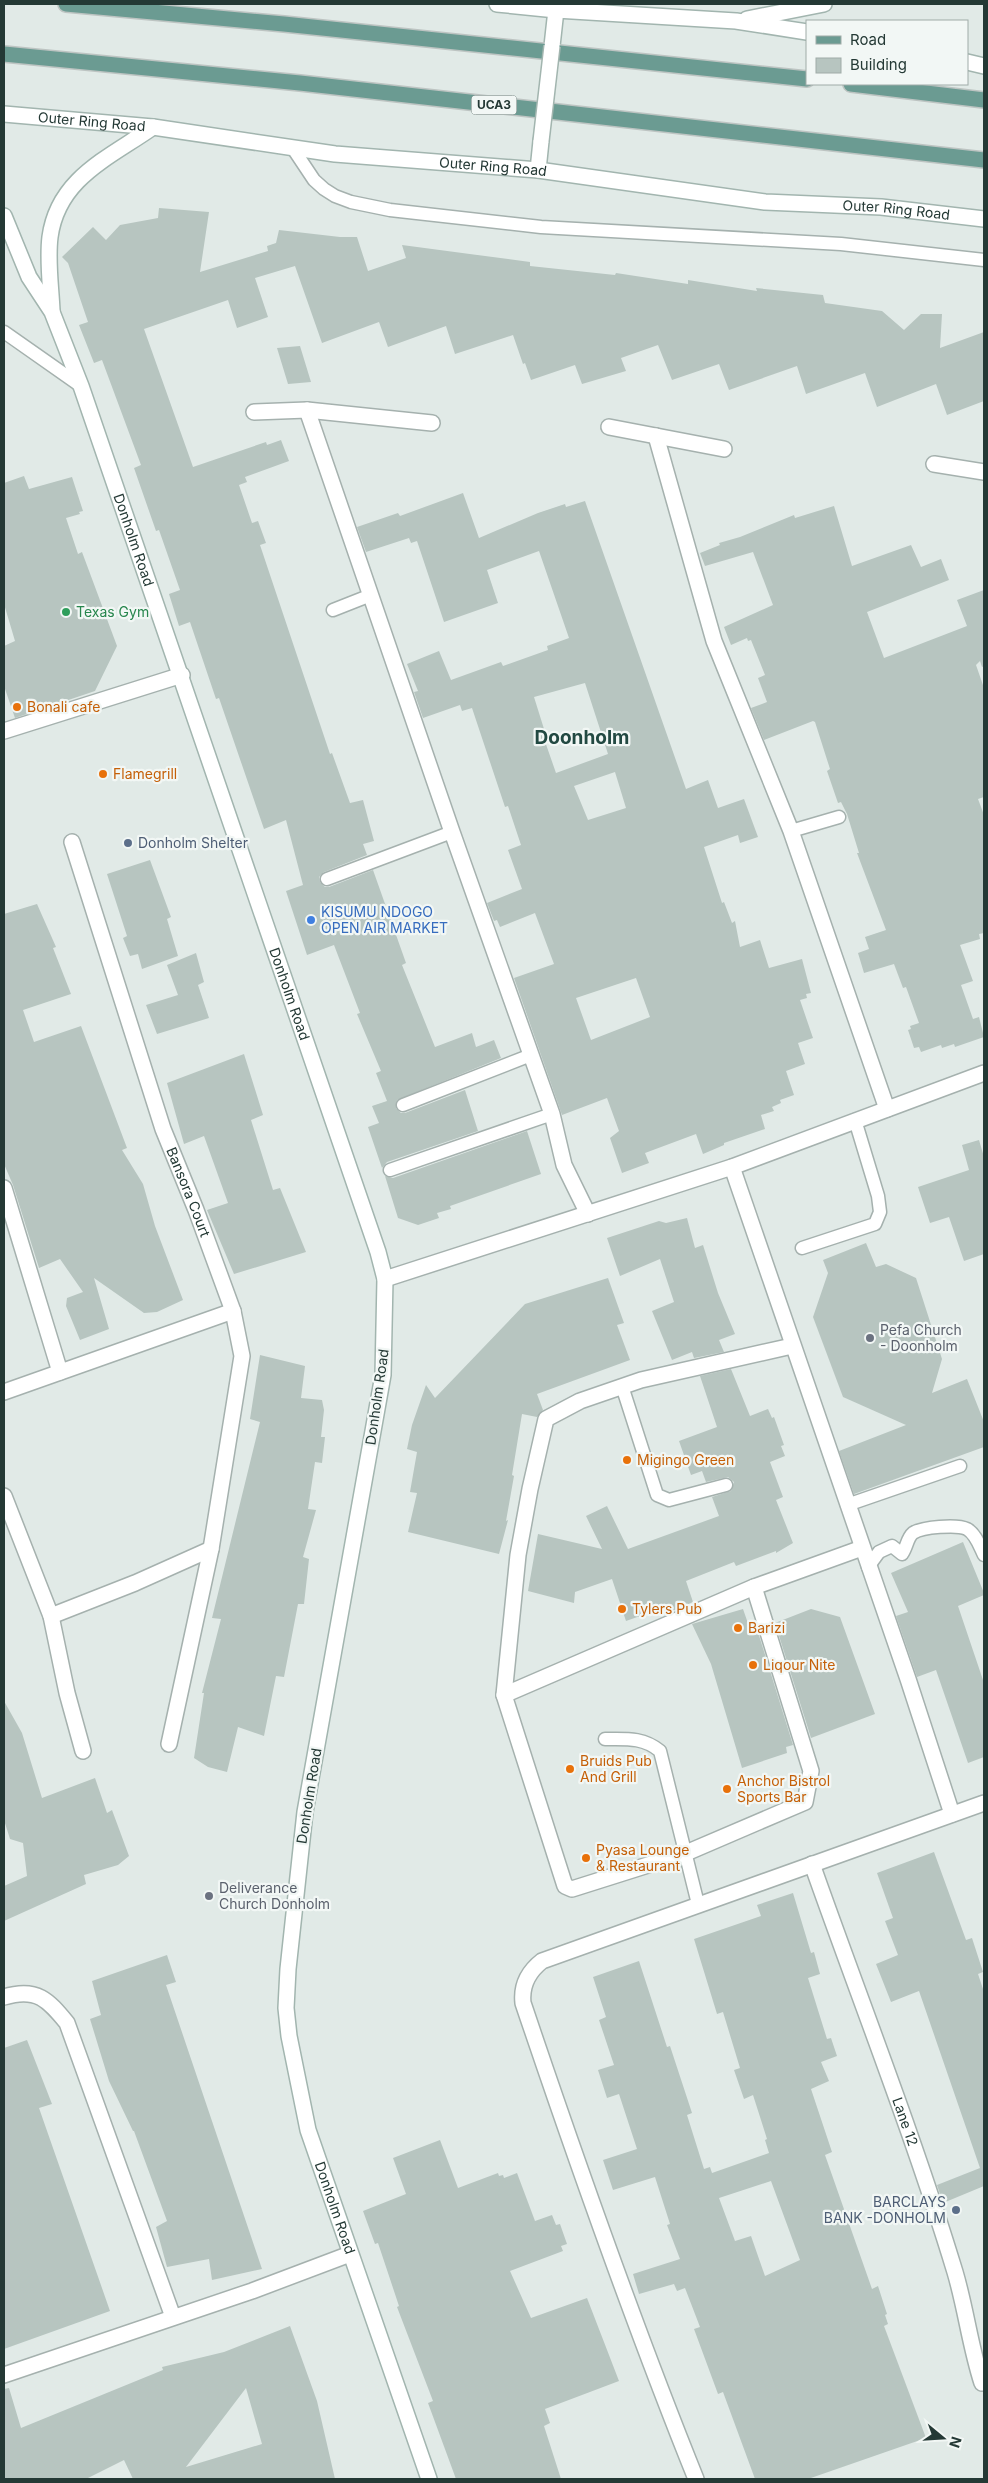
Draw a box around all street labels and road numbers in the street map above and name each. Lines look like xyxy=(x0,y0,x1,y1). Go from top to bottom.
road number: UCA3 xyxy=(472,96,516,114)
street label: Outer Ring Road xyxy=(37,108,146,134)
street label: Outer Ring Road xyxy=(439,153,548,179)
street label: Outer Ring Road xyxy=(842,196,951,223)
street label: Donholm Road xyxy=(111,491,158,588)
street label: Donholm Road xyxy=(266,945,314,1042)
street label: Bansora Court xyxy=(163,1144,214,1239)
street label: Donholm Road xyxy=(361,1348,392,1446)
street label: Donholm Road xyxy=(293,1747,324,1845)
street label: Lane 12 xyxy=(889,2095,922,2148)
street label: Donholm Road xyxy=(312,2159,359,2256)

